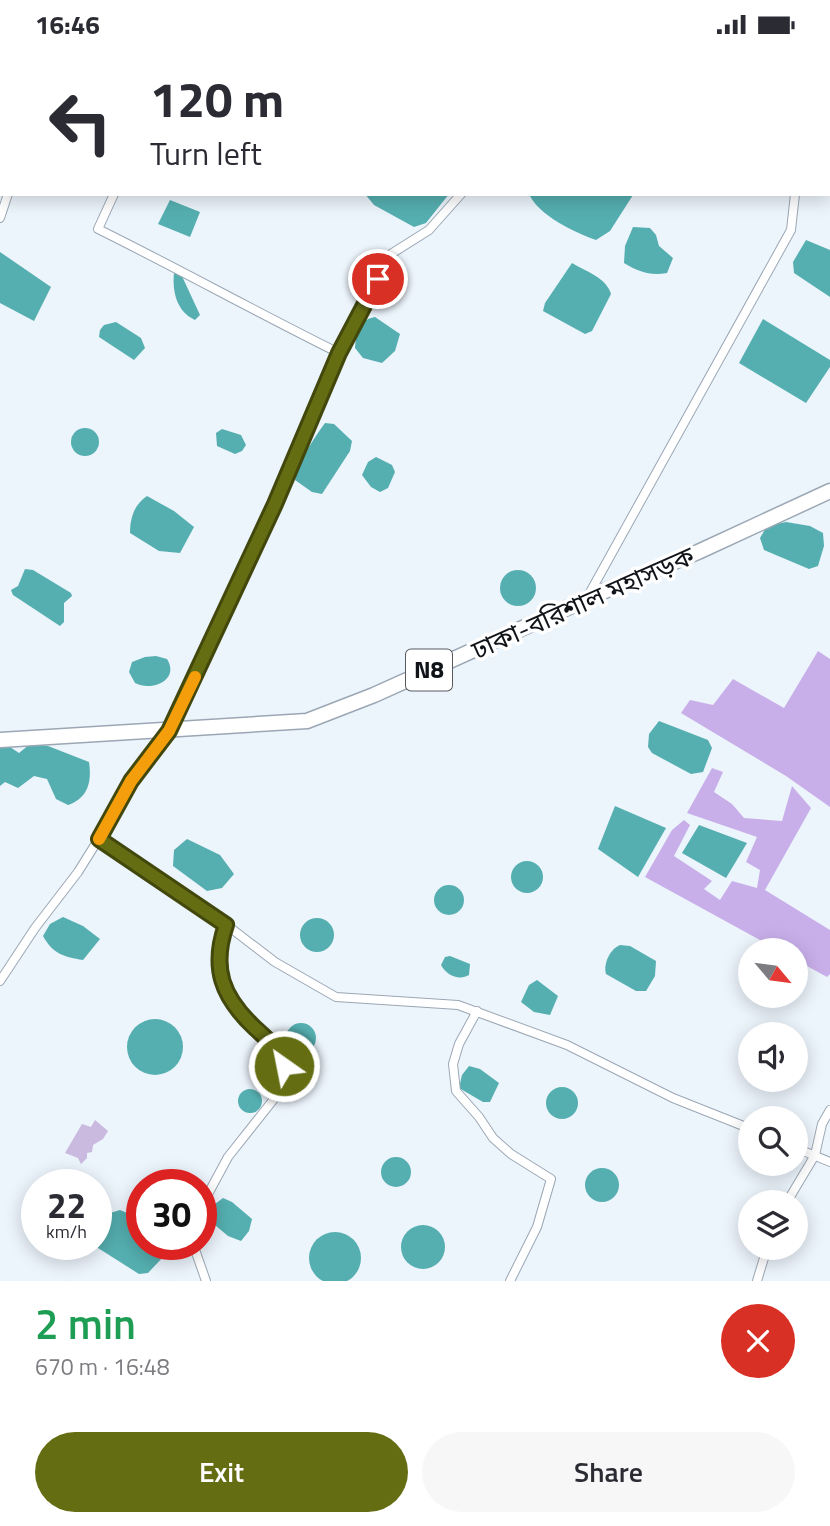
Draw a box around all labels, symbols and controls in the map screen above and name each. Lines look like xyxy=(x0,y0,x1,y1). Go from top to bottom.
text: 16:46 xyxy=(35,5,100,44)
text: 120 m xyxy=(150,61,284,136)
icon: left xyxy=(35,77,126,168)
text: Turn left xyxy=(150,129,262,177)
pin xyxy=(348,249,408,309)
icon: arrive xyxy=(359,260,397,298)
street label: ঢাকা-বরিশাল মহাসড়ক xyxy=(464,535,701,670)
road number: N8 xyxy=(406,649,452,691)
north arrow xyxy=(738,938,808,1008)
map controls xyxy=(738,938,808,1260)
button: sound xyxy=(738,1022,808,1092)
position arrow xyxy=(247,1029,321,1103)
button: search xyxy=(738,1106,808,1176)
speed limit sign: 30 xyxy=(126,1169,217,1260)
text: 22 xyxy=(47,1178,86,1232)
button: layers xyxy=(738,1190,808,1260)
text: km/h xyxy=(46,1218,87,1245)
text: 2 min xyxy=(35,1291,136,1355)
button: close xyxy=(721,1304,795,1378)
text: 670 m · 16:48 xyxy=(35,1349,170,1384)
button: Exit xyxy=(35,1432,408,1512)
button: Share xyxy=(422,1432,795,1512)

